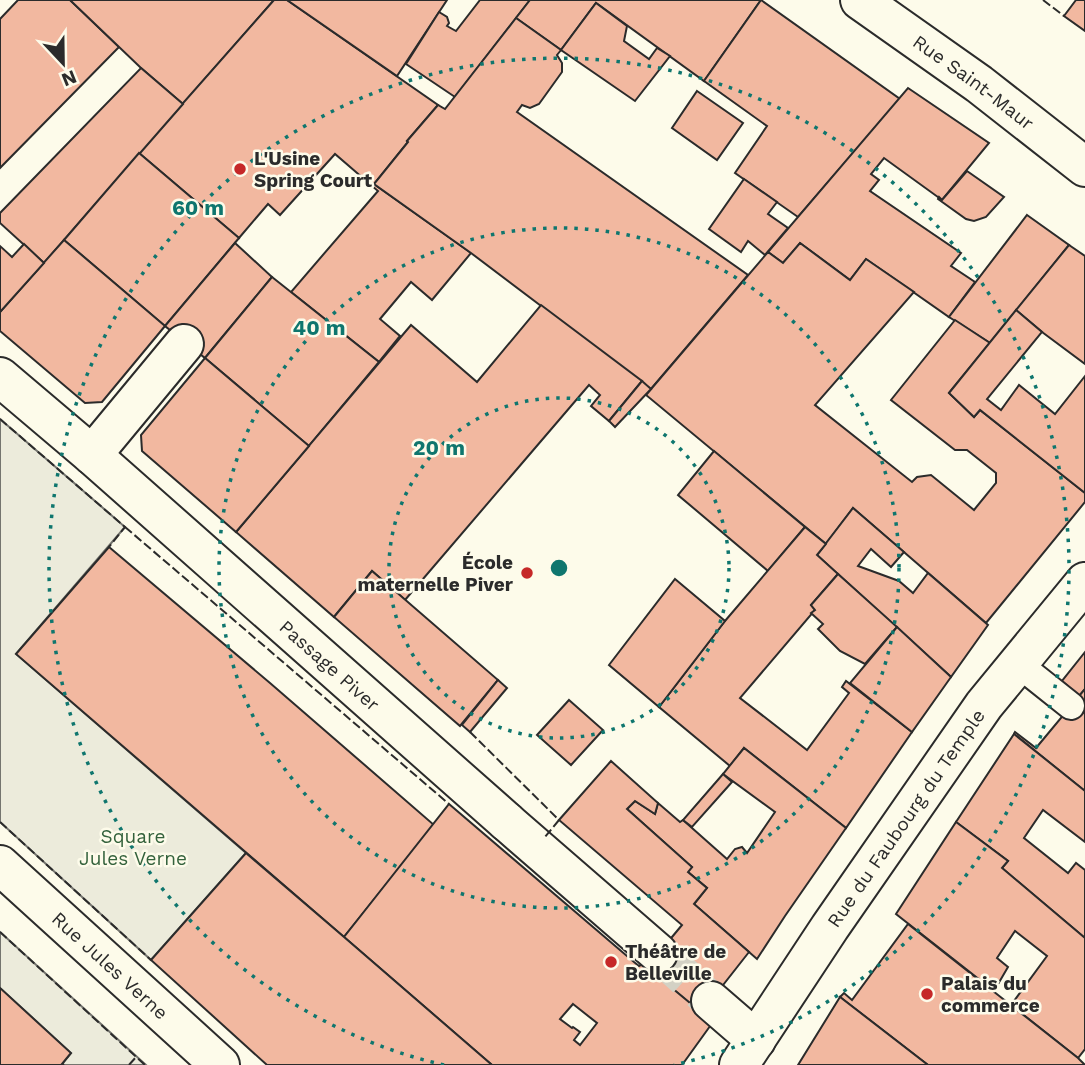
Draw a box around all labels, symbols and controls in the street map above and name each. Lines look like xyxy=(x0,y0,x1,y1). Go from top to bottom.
north arrow xyxy=(28,28,98,98)
street label: Rue Saint-Maur xyxy=(909,30,1039,134)
text: N xyxy=(58,65,80,92)
place label: L'Usine Spring Court xyxy=(254,147,373,192)
marker: L'Usine Spring Court xyxy=(232,161,248,177)
text: 60 m xyxy=(172,195,224,220)
text: 40 m xyxy=(293,315,345,340)
text: 20 m xyxy=(413,435,465,460)
place label: École maternelle Piver xyxy=(358,551,514,596)
centre of rings xyxy=(547,556,571,580)
marker: École maternelle Piver xyxy=(519,565,535,581)
street label: Passage Piver xyxy=(275,615,385,716)
street label: Rue du Faubourg du Temple xyxy=(822,704,989,932)
park label: Square Jules Verne xyxy=(79,825,187,870)
street label: Rue Jules Verne xyxy=(47,907,173,1024)
place label: Théâtre de Belleville xyxy=(625,940,726,985)
marker: Théâtre de Belleville xyxy=(603,954,619,970)
place label: Palais du commerce xyxy=(941,972,1040,1017)
marker: Palais du commerce xyxy=(919,986,935,1002)

